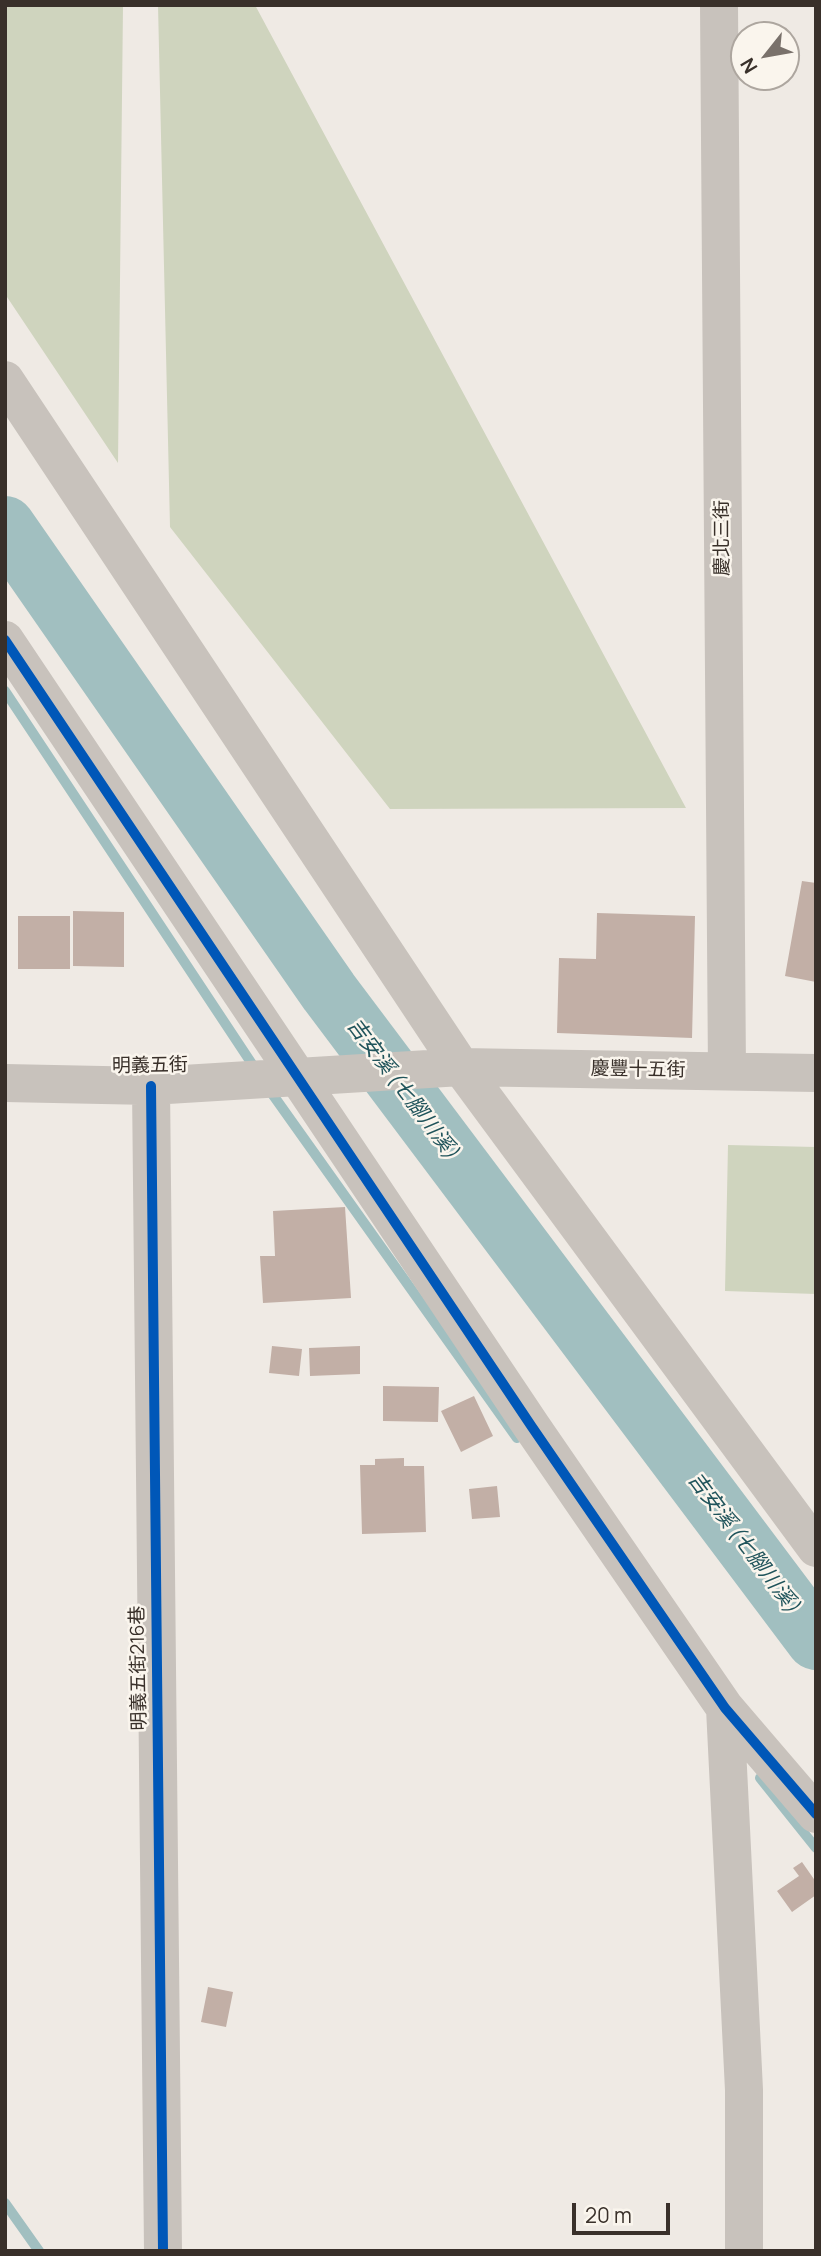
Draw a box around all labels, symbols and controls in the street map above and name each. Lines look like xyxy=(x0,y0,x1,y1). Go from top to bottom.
north arrow xyxy=(730,21,800,91)
text: N xyxy=(734,53,763,78)
street label: 慶北三街 xyxy=(712,500,734,576)
water label: 吉安溪 (七腳川溪) xyxy=(341,1014,463,1164)
street label: 明義五街 xyxy=(112,1054,188,1078)
street label: 慶豐十五街 xyxy=(590,1058,686,1082)
water label: 吉安溪 (七腳川溪) xyxy=(682,1468,804,1618)
street label: 明義五街216巷 xyxy=(127,1605,151,1731)
scale bar xyxy=(576,2190,674,2234)
text: 20 m xyxy=(585,2201,632,2229)

